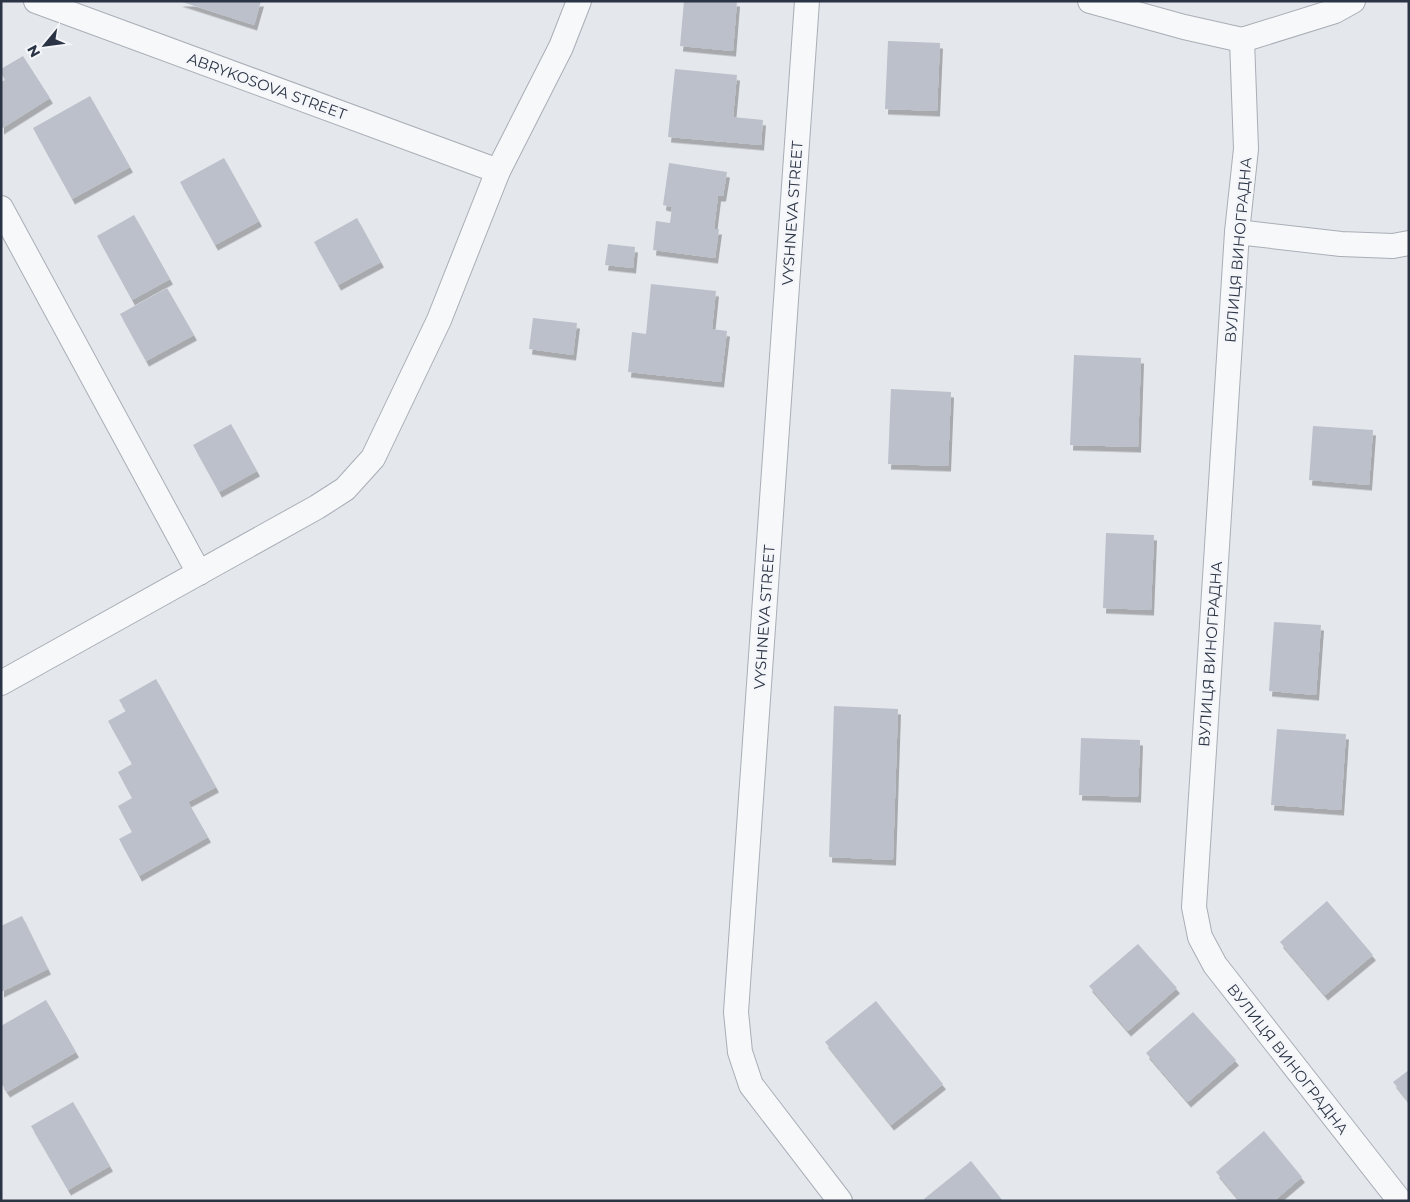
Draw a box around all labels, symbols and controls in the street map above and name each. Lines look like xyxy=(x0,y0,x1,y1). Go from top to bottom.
north arrow xyxy=(20,20,70,70)
text: N xyxy=(23,42,44,61)
street label: ABRYKOSOVA STREET xyxy=(185,48,350,124)
street label: VYSHNEVA STREET xyxy=(777,140,807,286)
street label: ВУЛИЦЯ ВИНОГРАДНА xyxy=(1220,156,1256,344)
street label: VYSHNEVA STREET xyxy=(749,544,779,690)
street label: ВУЛИЦЯ ВИНОГРАДНА xyxy=(1194,560,1226,748)
street label: ВУЛИЦЯ ВИНОГРАДНА xyxy=(1223,980,1353,1138)

